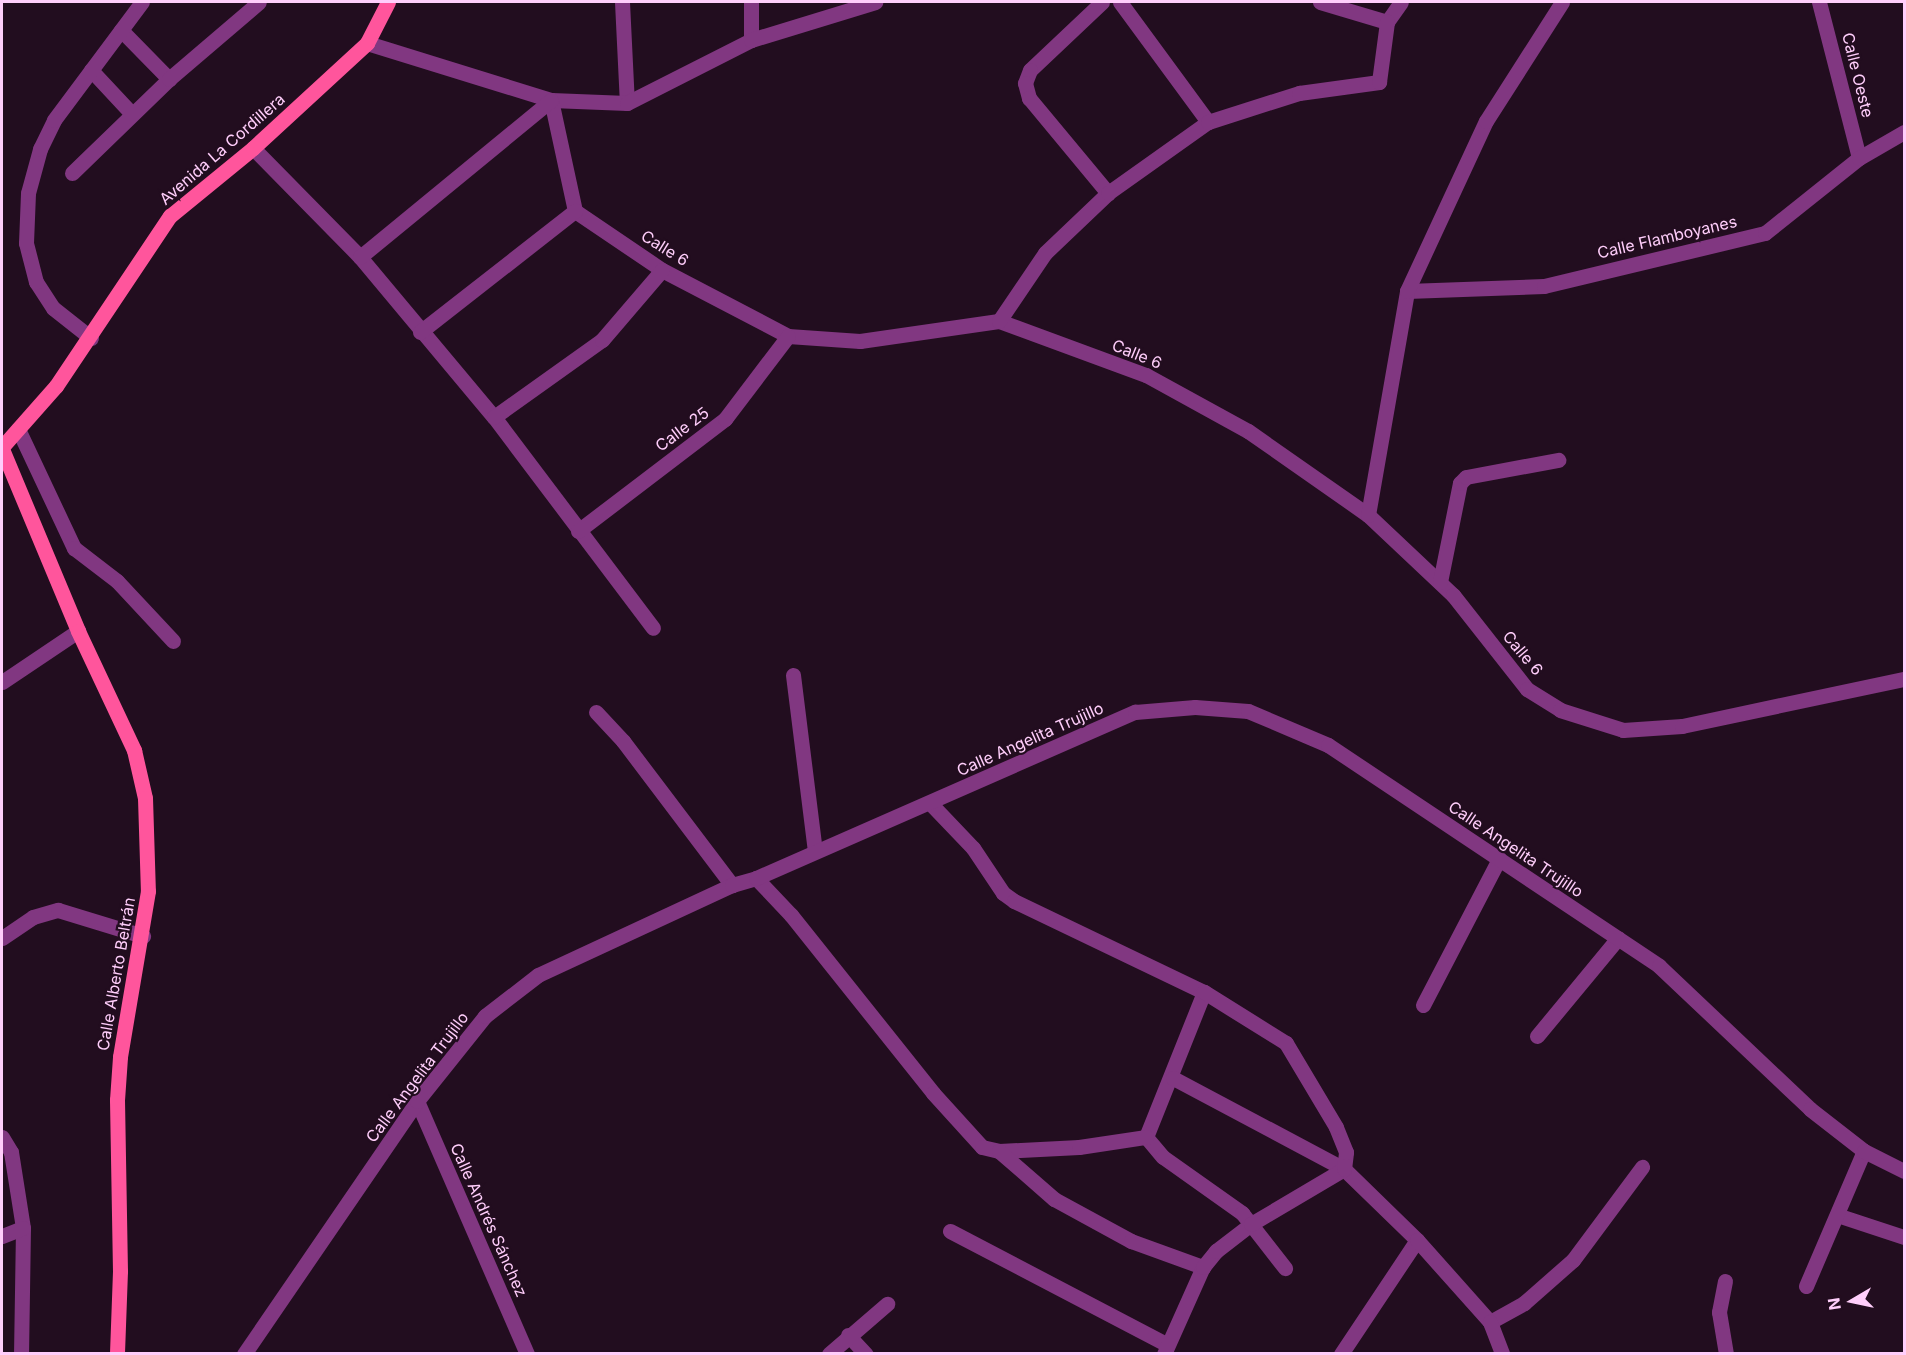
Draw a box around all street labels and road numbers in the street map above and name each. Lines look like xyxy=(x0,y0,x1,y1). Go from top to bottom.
street label: Calle Oeste xyxy=(1838,31,1878,119)
street label: Avenida La Cordillera xyxy=(155,89,289,209)
street label: Calle Flamboyanes xyxy=(1595,212,1739,262)
street label: Calle 6 xyxy=(638,226,692,270)
street label: Calle 6 xyxy=(1109,335,1165,373)
street label: Calle 25 xyxy=(652,403,712,455)
street label: Calle 6 xyxy=(1499,627,1547,679)
street label: Calle Angelita Trujillo xyxy=(954,698,1106,780)
street label: Calle Angelita Trujillo xyxy=(1445,797,1587,901)
street label: Calle Alberto Beltrán xyxy=(93,896,139,1052)
street label: Calle Angelita Trujillo xyxy=(362,1008,472,1146)
street label: Calle Andrés Sánchez xyxy=(447,1140,531,1300)

